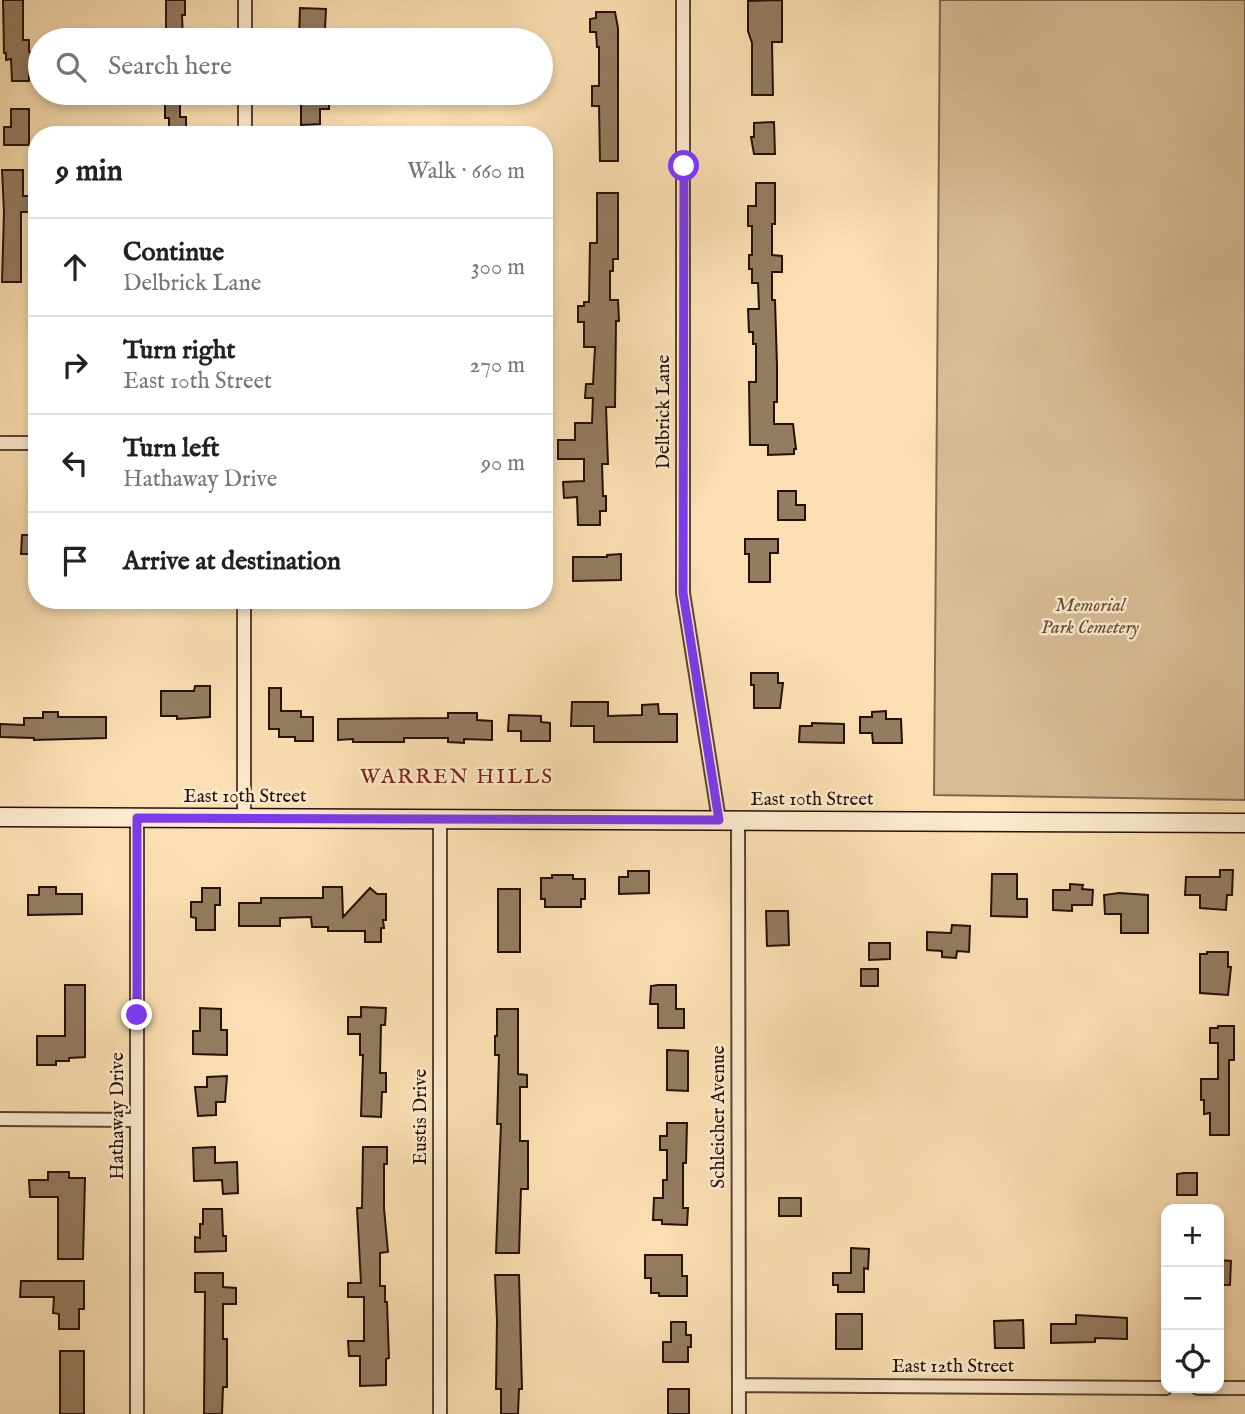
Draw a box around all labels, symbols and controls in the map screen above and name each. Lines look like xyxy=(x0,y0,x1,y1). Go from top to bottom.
search box xyxy=(28,28,553,105)
icon: search xyxy=(52,48,90,86)
text: Search here xyxy=(108,50,232,83)
route start xyxy=(668,150,699,181)
text: 9 min xyxy=(56,153,123,191)
text: Walk · 660 m xyxy=(407,157,525,186)
text: Continue xyxy=(123,236,224,269)
icon: ahead xyxy=(56,248,94,286)
text: 300 m xyxy=(471,253,525,282)
text: Delbrick Lane xyxy=(123,269,261,298)
text: Turn right xyxy=(123,334,236,367)
icon: right xyxy=(56,346,94,384)
text: 270 m xyxy=(470,351,525,380)
street label: Delbrick Lane xyxy=(652,355,676,469)
text: East 10th Street xyxy=(123,367,272,396)
text: Turn left xyxy=(123,432,220,465)
icon: left xyxy=(56,444,94,482)
text: 90 m xyxy=(481,449,525,478)
text: Hathaway Drive xyxy=(123,465,277,494)
icon: arrive xyxy=(56,542,94,580)
text: Arrive at destination xyxy=(123,545,341,578)
park label: Memorial Park Cemetery xyxy=(1041,594,1140,640)
district label: WARREN HILLS xyxy=(360,764,554,791)
street label: East 10th Street xyxy=(183,785,307,809)
street label: East 10th Street xyxy=(750,788,874,812)
route end xyxy=(121,999,152,1030)
street label: Schleicher Avenue xyxy=(707,1045,731,1188)
street label: Hathaway Drive xyxy=(106,1052,130,1180)
street label: Eustis Drive xyxy=(409,1069,433,1165)
map controls xyxy=(1161,1204,1224,1393)
button: + xyxy=(1161,1204,1224,1267)
button: − xyxy=(1161,1267,1224,1330)
button: locate xyxy=(1161,1330,1224,1393)
street label: East 12th Street xyxy=(892,1355,1015,1379)

